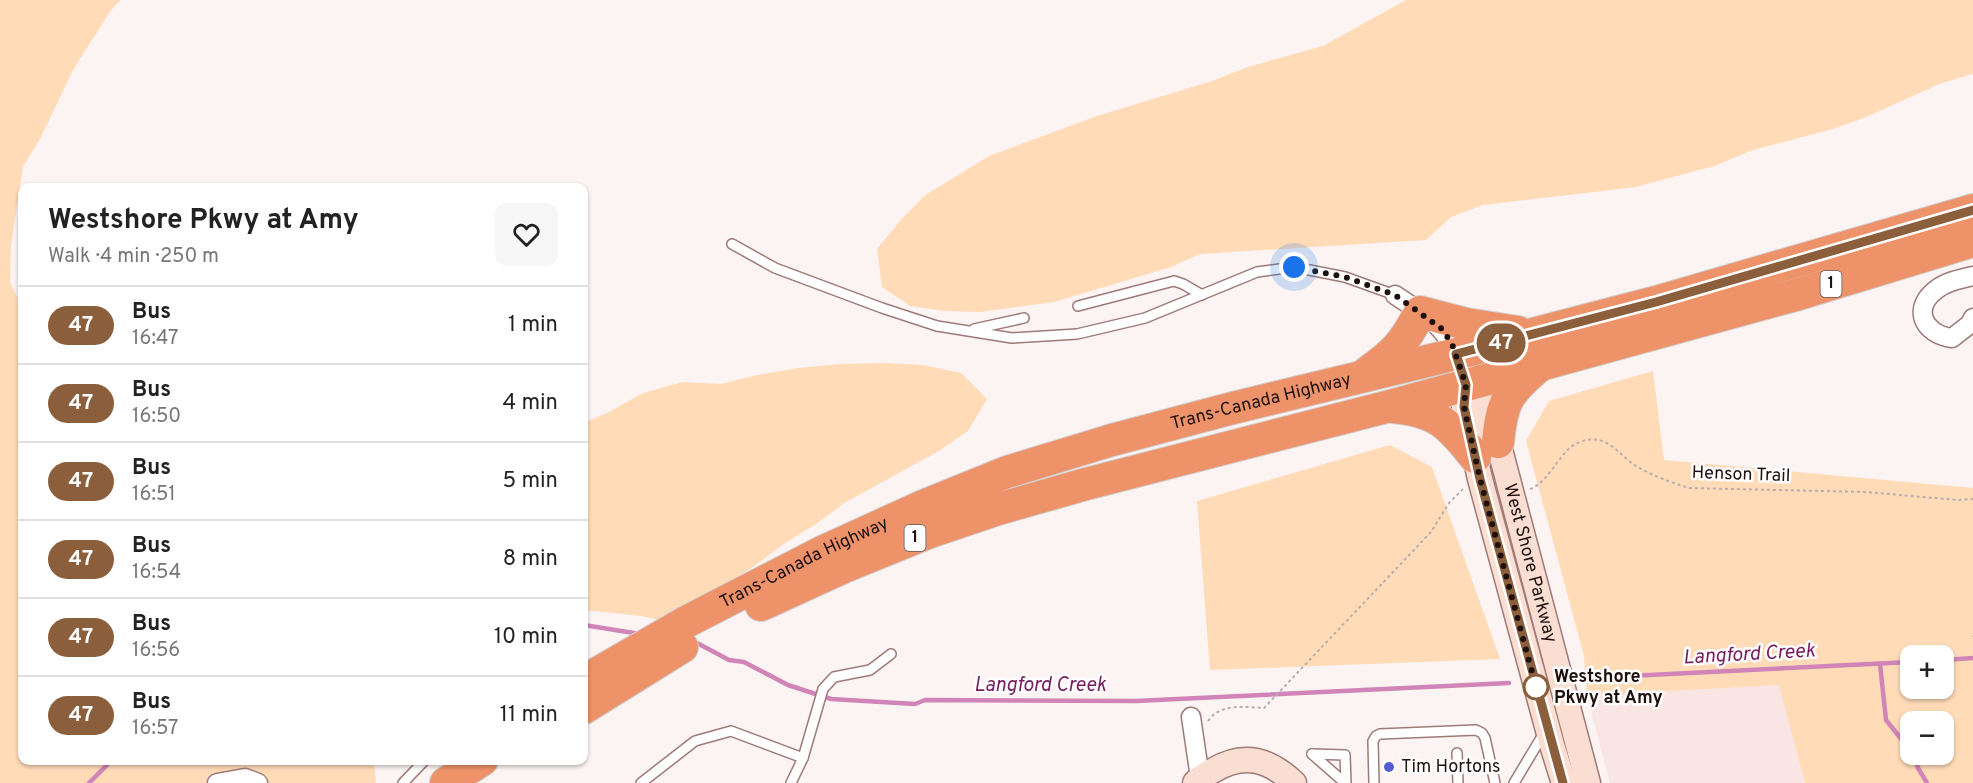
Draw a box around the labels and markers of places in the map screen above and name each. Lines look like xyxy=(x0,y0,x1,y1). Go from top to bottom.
place label: Westshore Pkwy at Amy xyxy=(1554,666,1663,710)
marker: Westshore Pkwy at Amy xyxy=(1523,674,1549,700)
place label: Tim Hortons xyxy=(1401,756,1501,779)
marker: Tim Hortons xyxy=(1382,760,1396,774)

